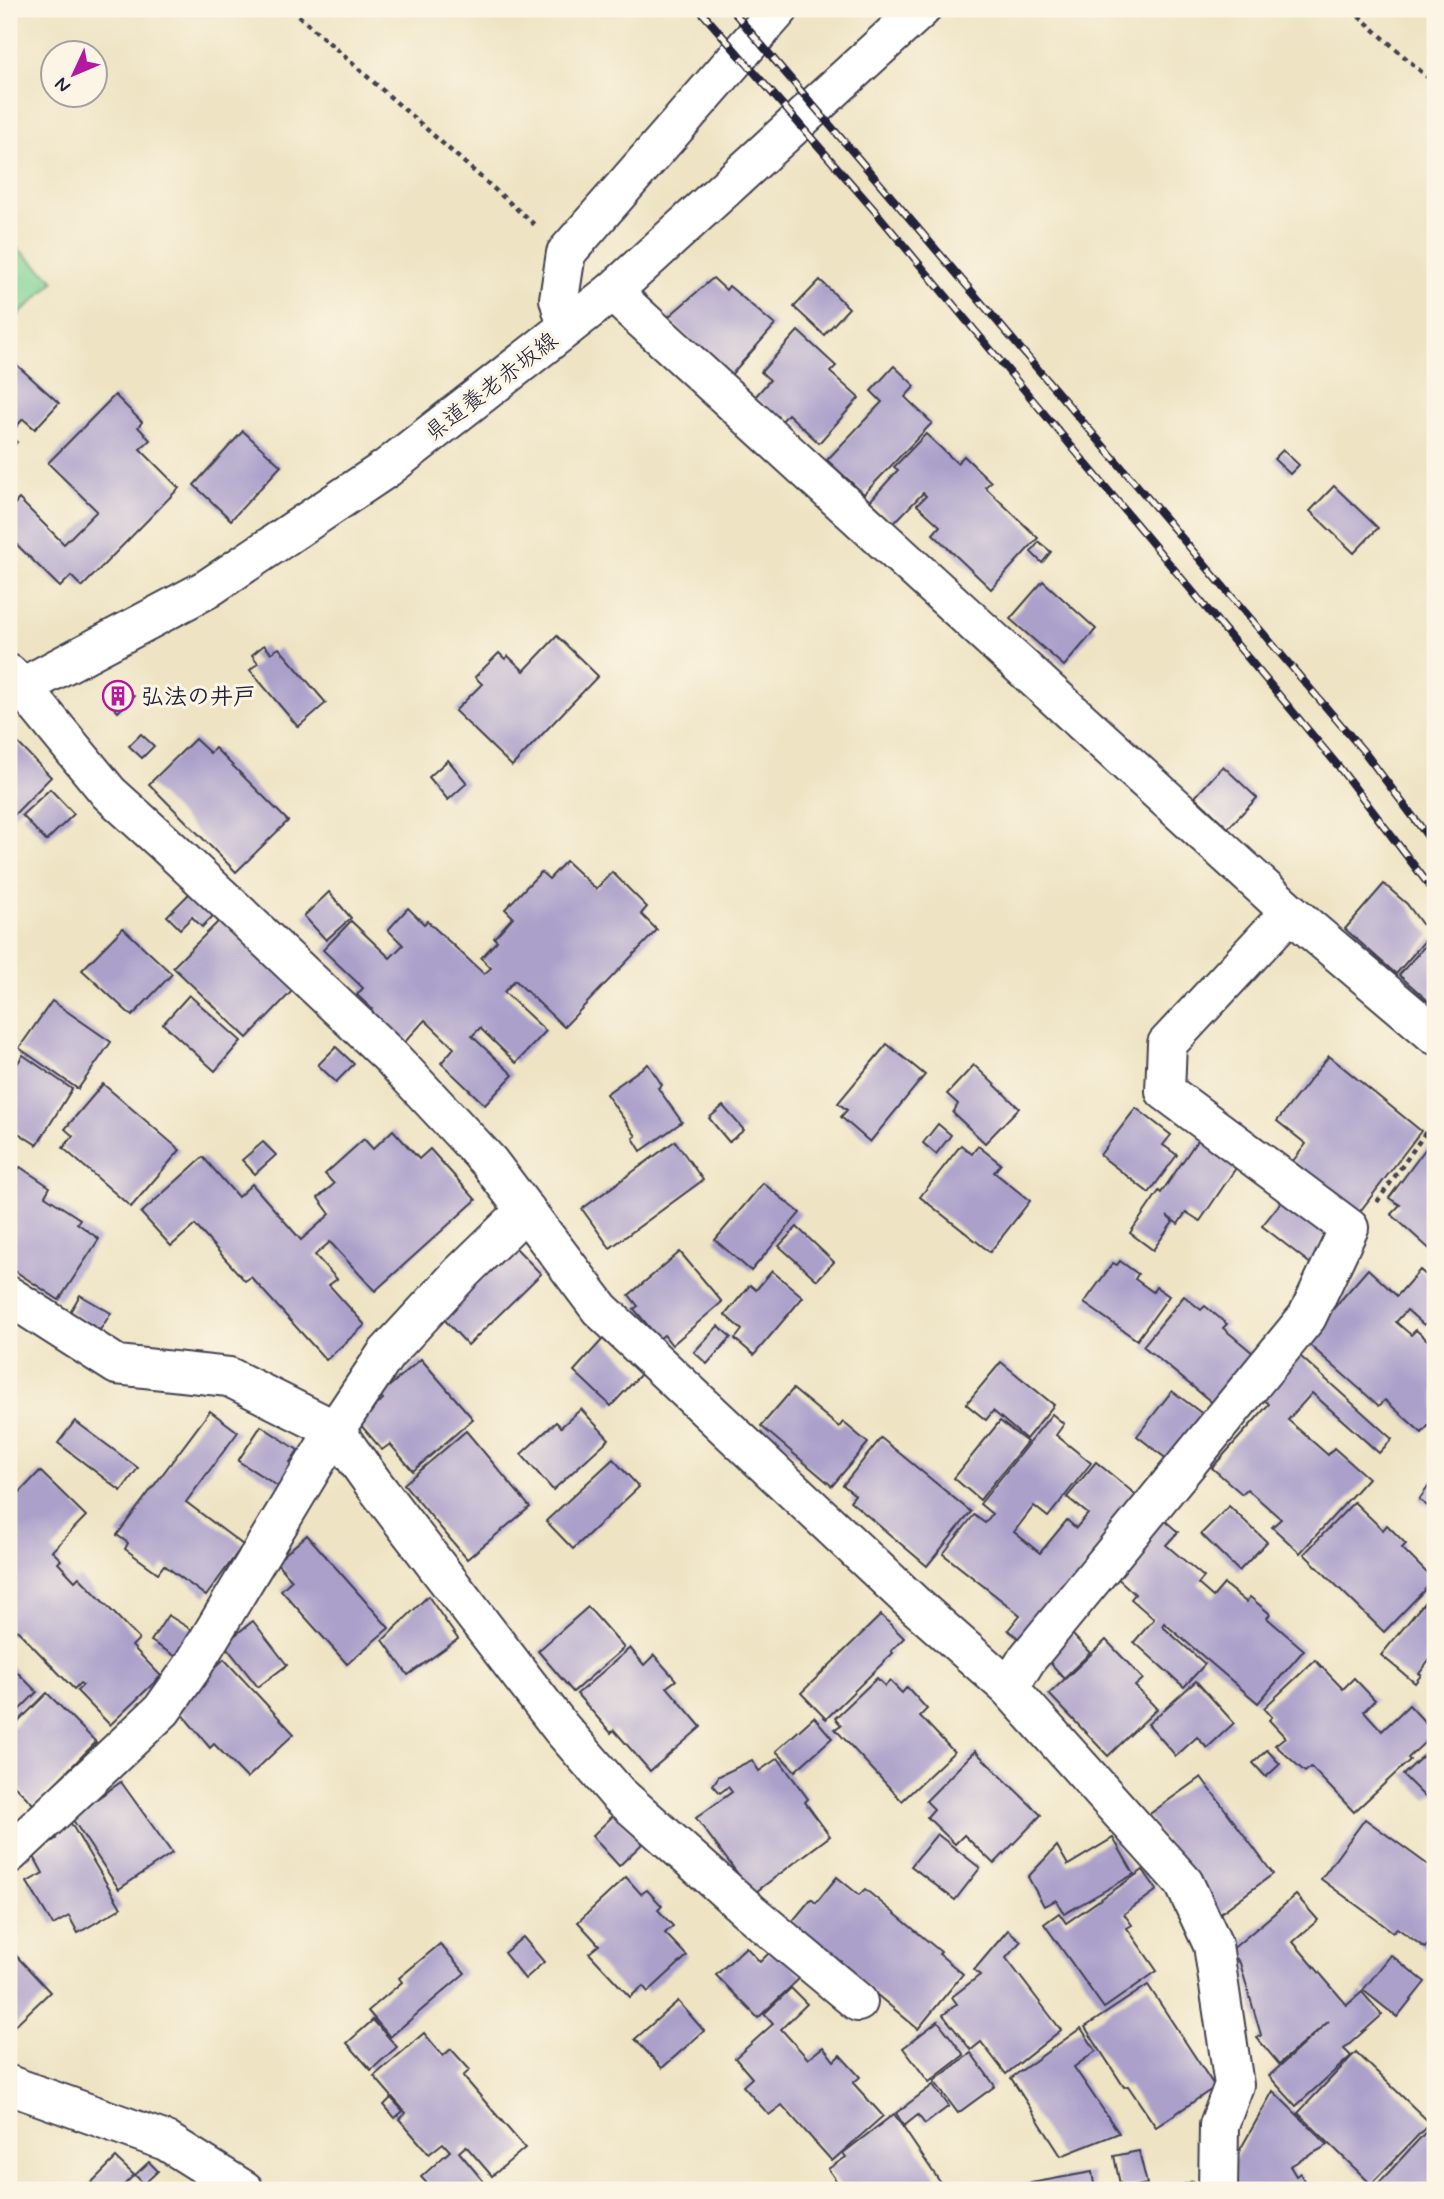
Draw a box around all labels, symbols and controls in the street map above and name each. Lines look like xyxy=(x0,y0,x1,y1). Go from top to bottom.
north arrow xyxy=(38,38,108,108)
text: N xyxy=(49,72,76,98)
street label: 県道養老赤坂線 xyxy=(420,326,565,449)
building icon: 弘法の井戸 xyxy=(101,679,135,713)
place label: 弘法の井戸 xyxy=(141,683,256,713)

